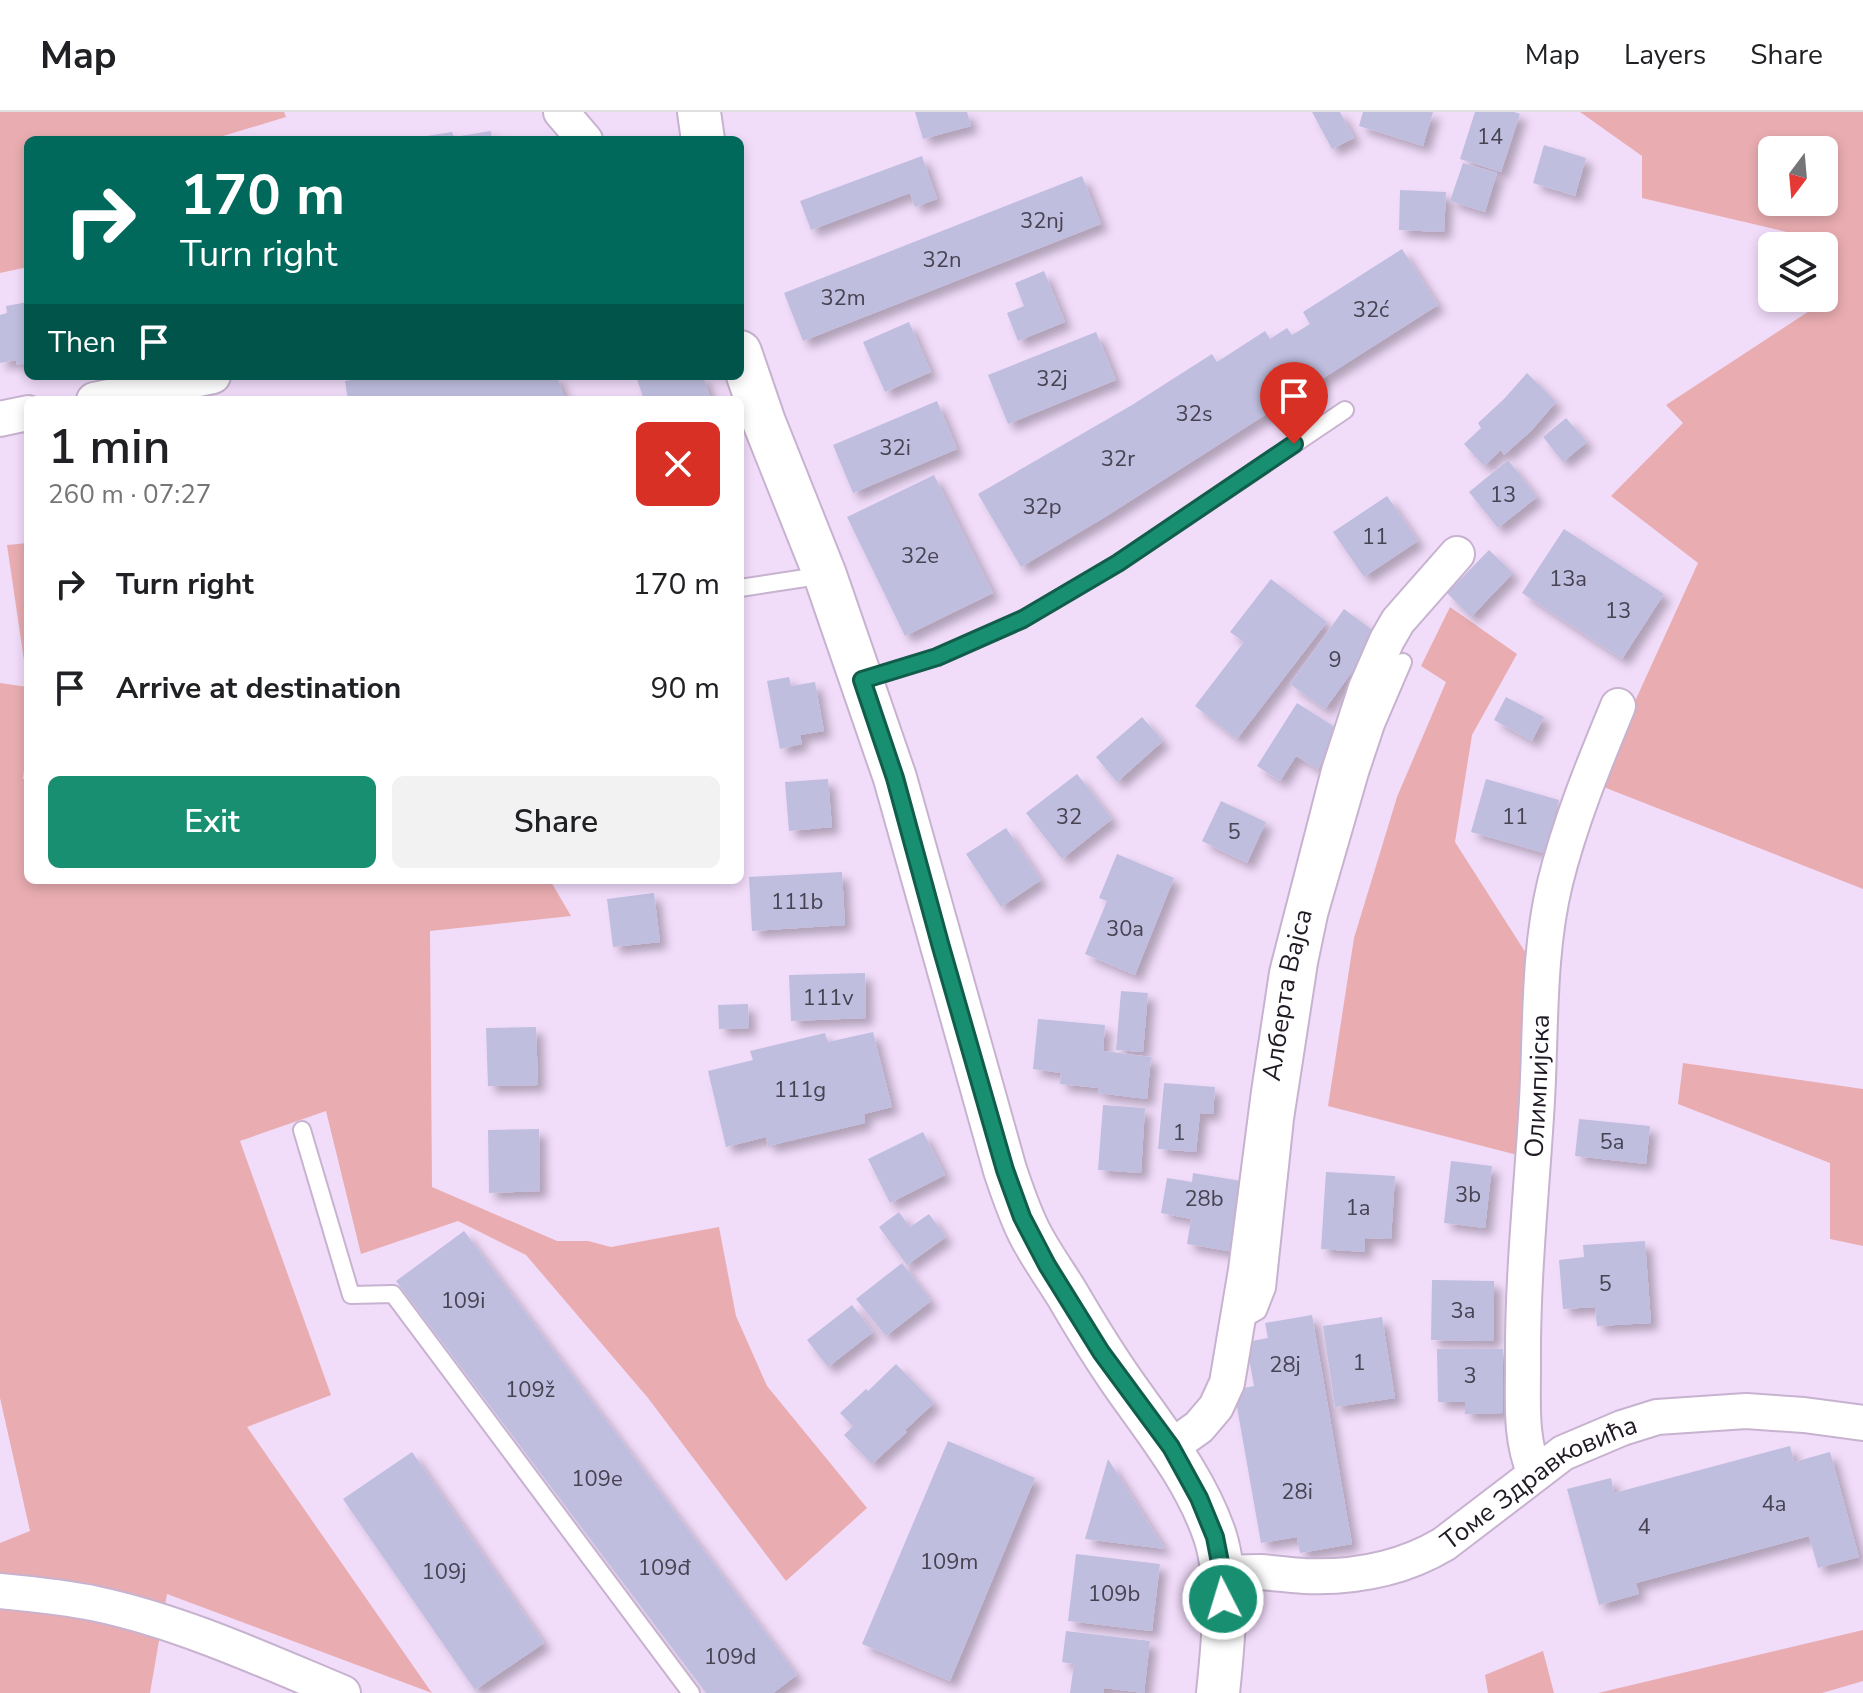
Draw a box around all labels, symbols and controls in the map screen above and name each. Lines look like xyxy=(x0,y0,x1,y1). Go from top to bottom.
text: Map xyxy=(40,30,117,81)
text: Map xyxy=(1525,36,1580,74)
text: Layers xyxy=(1624,36,1706,74)
text: Share xyxy=(1750,36,1823,74)
house number: 14 xyxy=(1477,122,1503,152)
north arrow xyxy=(1758,136,1838,216)
map controls xyxy=(1758,136,1838,312)
text: 170 m xyxy=(180,157,345,234)
icon: right xyxy=(48,168,152,272)
house number: 32nj xyxy=(1020,206,1064,236)
text: Turn right xyxy=(180,230,337,279)
button: layers xyxy=(1758,232,1838,312)
house number: 32n xyxy=(923,245,961,275)
house number: 32m xyxy=(820,283,866,313)
house number: 32ć xyxy=(1353,295,1389,325)
icon: arrive xyxy=(132,320,176,364)
text: Then xyxy=(48,322,116,363)
pin xyxy=(1260,362,1328,444)
house number: 32j xyxy=(1036,364,1068,394)
icon: arrive xyxy=(1272,374,1316,418)
house number: 32s xyxy=(1176,399,1212,429)
text: 1 min xyxy=(48,414,170,480)
button: close xyxy=(636,422,720,506)
house number: 32i xyxy=(879,433,911,463)
house number: 32r xyxy=(1101,444,1135,474)
text: 260 m · 07:27 xyxy=(48,477,211,512)
house number: 13 xyxy=(1490,480,1516,510)
house number: 32p xyxy=(1022,492,1062,522)
house number: 11 xyxy=(1362,522,1388,552)
house number: 32e xyxy=(901,541,939,571)
icon: right xyxy=(48,562,92,606)
text: Turn right xyxy=(116,564,254,605)
text: 170 m xyxy=(633,564,720,605)
house number: 13a xyxy=(1549,564,1587,594)
house number: 13 xyxy=(1605,596,1631,626)
house number: 9 xyxy=(1328,645,1342,675)
icon: arrive xyxy=(48,666,92,710)
text: Arrive at destination xyxy=(116,668,401,709)
text: 90 m xyxy=(651,668,720,709)
button: Exit xyxy=(48,776,376,868)
button: Share xyxy=(392,776,720,868)
house number: 32 xyxy=(1056,802,1082,832)
house number: 11 xyxy=(1502,802,1528,832)
house number: 5 xyxy=(1227,817,1241,847)
house number: 111b xyxy=(771,887,823,917)
street label: Алберта Вајса xyxy=(1254,905,1321,1083)
house number: 30a xyxy=(1106,914,1144,944)
house number: 111v xyxy=(803,983,854,1013)
street label: Олимпијска xyxy=(1516,1014,1558,1159)
house number: 111g xyxy=(774,1075,826,1105)
house number: 1 xyxy=(1172,1118,1186,1148)
house number: 5a xyxy=(1600,1127,1624,1157)
house number: 3b xyxy=(1455,1180,1481,1210)
house number: 28b xyxy=(1184,1184,1224,1214)
house number: 1a xyxy=(1346,1193,1370,1223)
house number: 5 xyxy=(1598,1269,1612,1299)
house number: 109i xyxy=(441,1286,485,1316)
house number: 3a xyxy=(1451,1296,1475,1326)
house number: 1 xyxy=(1352,1348,1366,1378)
house number: 28j xyxy=(1269,1350,1301,1380)
house number: 3 xyxy=(1463,1361,1477,1391)
house number: 109ž xyxy=(505,1375,555,1405)
street label: Томе Здравковића xyxy=(1433,1407,1641,1558)
house number: 109e xyxy=(571,1464,623,1494)
house number: 28i xyxy=(1281,1477,1313,1507)
house number: 4a xyxy=(1762,1489,1786,1519)
house number: 4 xyxy=(1637,1512,1651,1542)
house number: 109m xyxy=(920,1547,978,1577)
house number: 109đ xyxy=(638,1553,691,1583)
house number: 109j xyxy=(422,1557,466,1587)
position arrow xyxy=(1181,1557,1265,1641)
house number: 109b xyxy=(1088,1579,1140,1609)
house number: 109d xyxy=(704,1642,756,1672)

